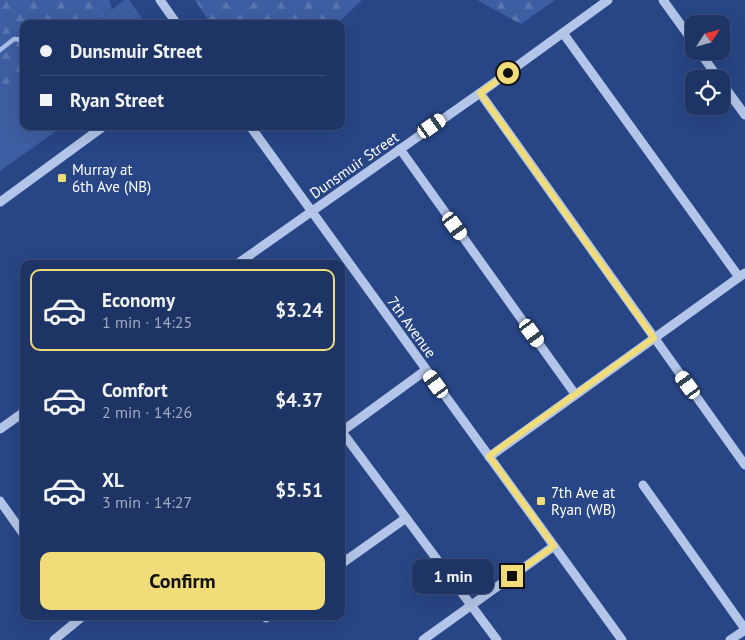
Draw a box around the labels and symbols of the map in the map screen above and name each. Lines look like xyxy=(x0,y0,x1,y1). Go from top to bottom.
north arrow xyxy=(685,15,730,60)
route start xyxy=(497,62,519,84)
car xyxy=(415,111,448,141)
street label: Dunsmuir Street xyxy=(306,127,402,203)
place label: Murray at 6th Ave (NB) xyxy=(72,160,151,196)
marker: Murray at 6th Ave (NB) xyxy=(56,172,68,184)
car xyxy=(440,209,469,243)
street label: 7th Avenue xyxy=(383,293,441,361)
car xyxy=(517,316,546,350)
car xyxy=(421,367,450,401)
car xyxy=(673,368,702,402)
place label: 7th Ave at Ryan (WB) xyxy=(551,483,616,519)
marker: 7th Ave at Ryan (WB) xyxy=(535,495,547,507)
callout: 1 min xyxy=(412,558,494,594)
route end xyxy=(501,565,523,587)

